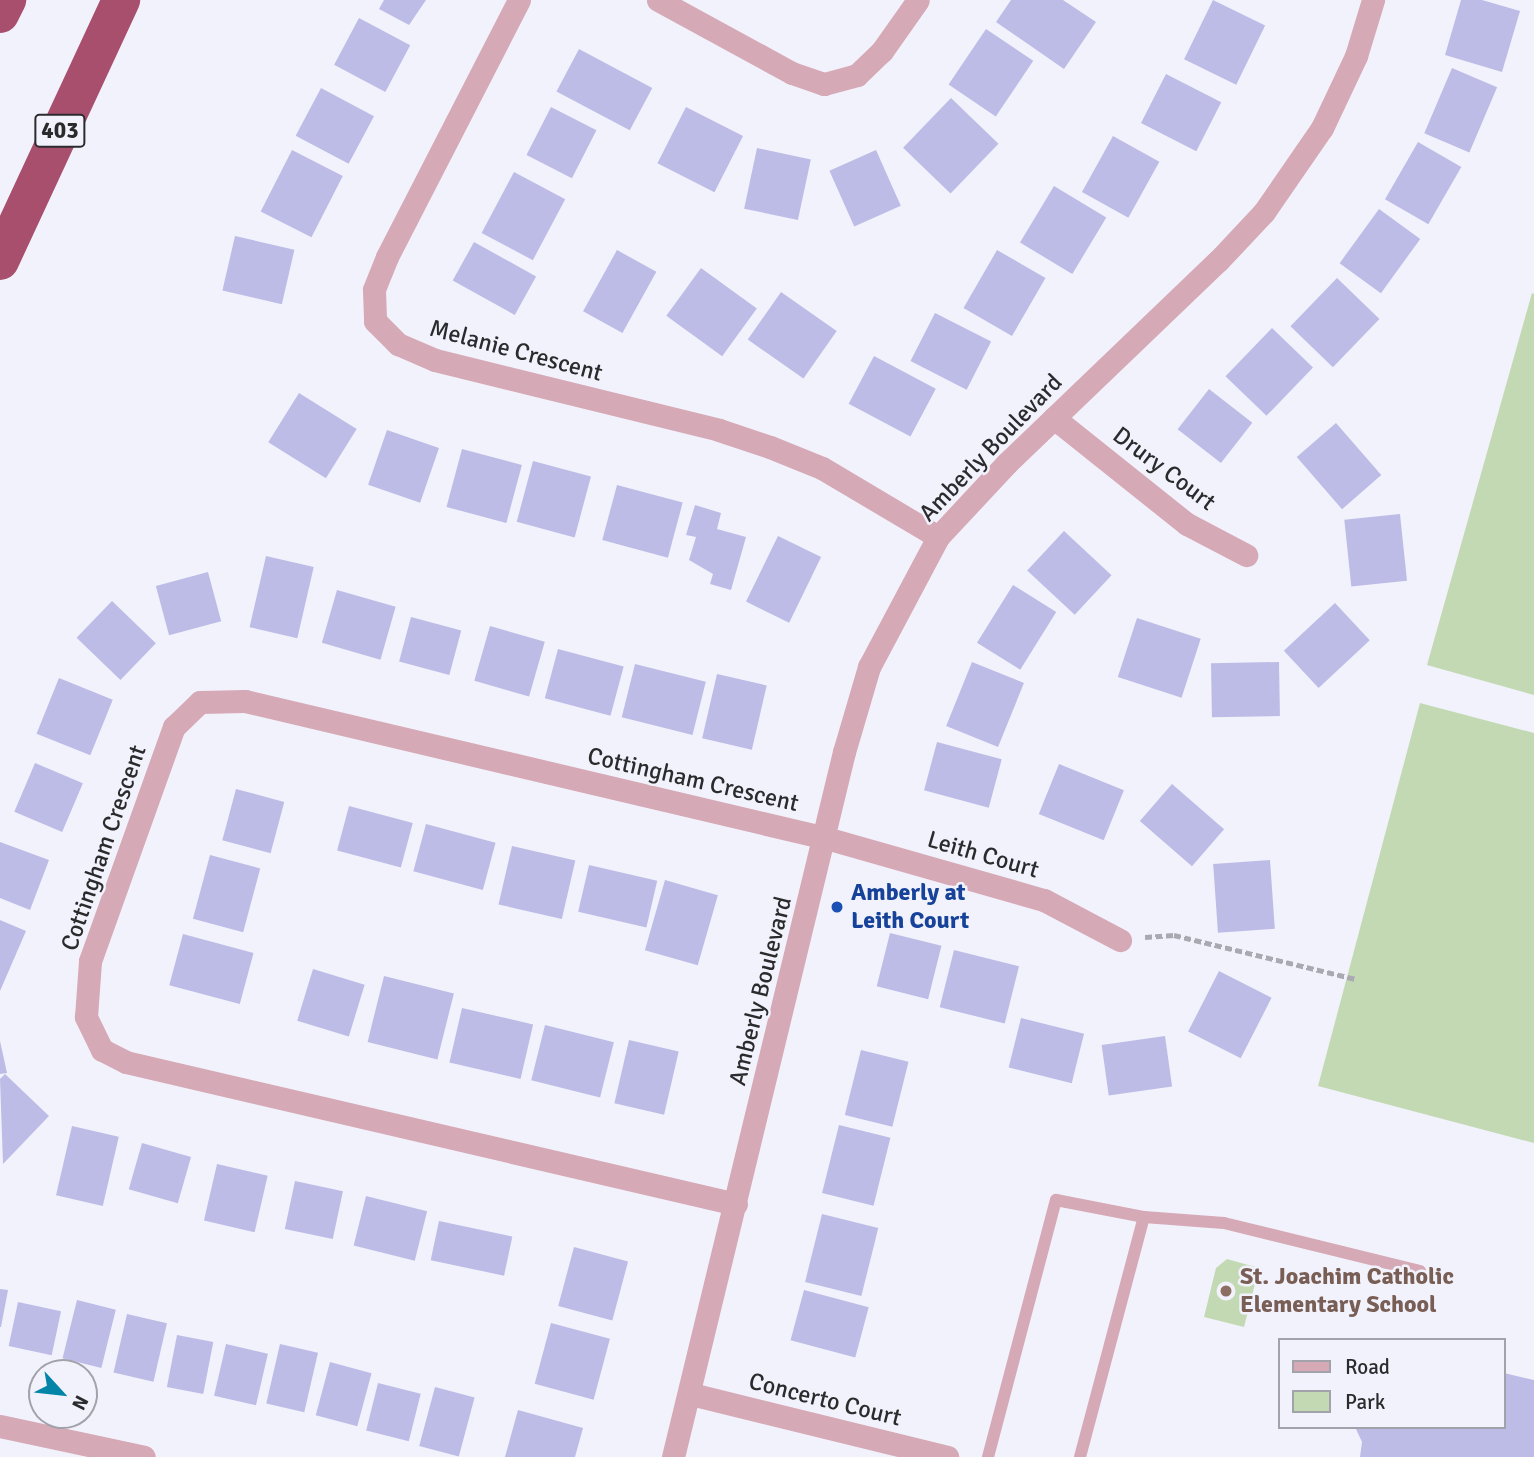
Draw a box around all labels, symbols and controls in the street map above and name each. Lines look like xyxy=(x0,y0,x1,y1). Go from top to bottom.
road number: 403 xyxy=(34,112,86,150)
street label: Melanie Crescent xyxy=(426,314,606,388)
street label: Amberly Boulevard xyxy=(913,368,1069,528)
street label: Drury Court xyxy=(1107,421,1221,517)
street label: Cottingham Crescent xyxy=(55,741,153,955)
street label: Cottingham Crescent xyxy=(585,742,801,818)
street label: Leith Court xyxy=(924,825,1042,885)
place label: Amberly at Leith Court xyxy=(851,879,969,935)
street label: Amberly Boulevard xyxy=(724,894,798,1088)
marker: Amberly at Leith Court xyxy=(829,899,845,915)
place label: St. Joachim Catholic Elementary School xyxy=(1240,1263,1454,1319)
marker: St. Joachim Catholic Elementary School xyxy=(1218,1283,1234,1299)
legend xyxy=(1278,1338,1506,1429)
text: Road xyxy=(1345,1354,1390,1380)
north arrow xyxy=(28,1359,98,1429)
street label: Concerto Court xyxy=(746,1367,904,1433)
text: Park xyxy=(1345,1389,1385,1415)
text: N xyxy=(66,1391,94,1414)

